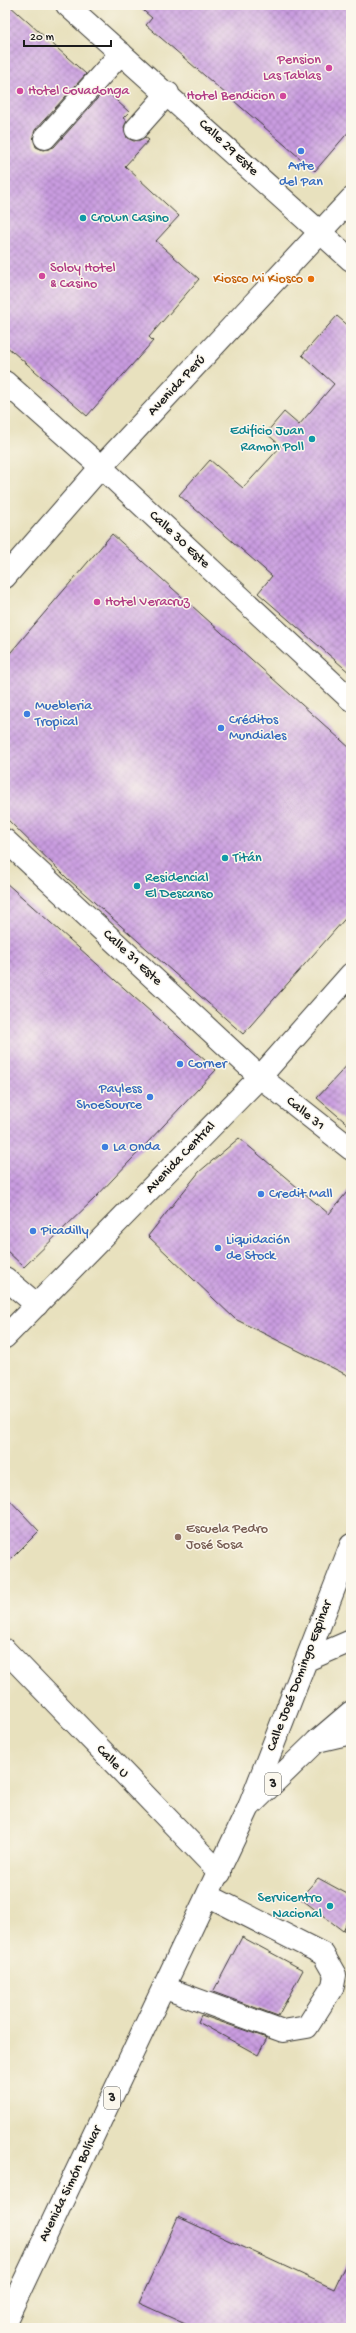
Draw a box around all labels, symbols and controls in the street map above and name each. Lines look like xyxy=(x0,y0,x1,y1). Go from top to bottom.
scale bar xyxy=(24,22,111,48)
text: 20 m xyxy=(30,31,55,45)
place label: Pension Las Tablas xyxy=(263,52,322,85)
marker: Pension Las Tablas xyxy=(324,63,334,73)
place label: Hotel Covadonga xyxy=(28,83,130,100)
marker: Hotel Covadonga xyxy=(15,86,25,96)
place label: Hotel Bendicion xyxy=(186,88,275,105)
marker: Hotel Bendicion xyxy=(278,91,288,101)
street label: Calle 29 Este xyxy=(194,116,262,181)
marker: Arte del Pan xyxy=(296,146,306,156)
place label: Arte del Pan xyxy=(279,158,323,191)
place label: Crown Casino xyxy=(91,210,169,227)
marker: Crown Casino xyxy=(78,213,88,223)
place label: Soloy Hotel & Casino xyxy=(50,260,116,293)
marker: Soloy Hotel & Casino xyxy=(37,271,47,281)
place label: Kiosco Mi Kiosco xyxy=(213,271,303,288)
marker: Kiosco Mi Kiosco xyxy=(306,274,316,284)
street label: Avenida Perú xyxy=(144,352,210,420)
place label: Edificio Juan Ramon Poll xyxy=(230,423,304,456)
marker: Edificio Juan Ramon Poll xyxy=(307,434,317,444)
street label: Calle 30 Este xyxy=(145,507,214,573)
place label: Hotel Veracruz xyxy=(105,594,191,611)
marker: Hotel Veracruz xyxy=(92,597,102,607)
place label: Muebleria Tropical xyxy=(34,698,93,731)
marker: Muebleria Tropical xyxy=(22,709,32,719)
place label: Créditos Mundiales xyxy=(229,712,287,745)
marker: Créditos Mundiales xyxy=(216,723,226,733)
place label: Titán xyxy=(232,850,262,867)
marker: Titán xyxy=(220,853,230,863)
place label: Residencial El Descanso xyxy=(145,870,213,903)
marker: Residencial El Descanso xyxy=(132,881,142,891)
street label: Calle 31 Este xyxy=(99,926,166,990)
place label: Corner xyxy=(188,1056,228,1073)
marker: Corner xyxy=(175,1059,185,1069)
place label: Payless ShoeSource xyxy=(76,1081,143,1114)
marker: Payless ShoeSource xyxy=(145,1092,155,1102)
street label: Calle 31 xyxy=(282,1093,328,1135)
street label: Avenida Central xyxy=(142,1118,220,1198)
place label: La Onda xyxy=(113,1139,161,1156)
marker: La Onda xyxy=(100,1142,110,1152)
place label: Credit Mall xyxy=(269,1186,333,1203)
marker: Credit Mall xyxy=(256,1189,266,1199)
place label: Picadilly xyxy=(40,1223,89,1240)
marker: Picadilly xyxy=(28,1226,38,1236)
place label: Liquidación de Stock xyxy=(226,1232,290,1265)
marker: Liquidación de Stock xyxy=(213,1243,223,1253)
place label: Escuela Pedro José Sosa xyxy=(186,1521,268,1554)
marker: Escuela Pedro José Sosa xyxy=(173,1532,183,1542)
street label: Calle José Domingo Espinar xyxy=(263,1597,337,1754)
street label: Calle U xyxy=(92,1742,132,1782)
road number: 3 xyxy=(265,1773,281,1795)
place label: Servicentro Nacional xyxy=(258,1890,322,1923)
marker: Servicentro Nacional xyxy=(325,1901,335,1911)
road number: 3 xyxy=(104,2087,120,2109)
street label: Avenida Simón Bolívar xyxy=(36,2122,107,2245)

